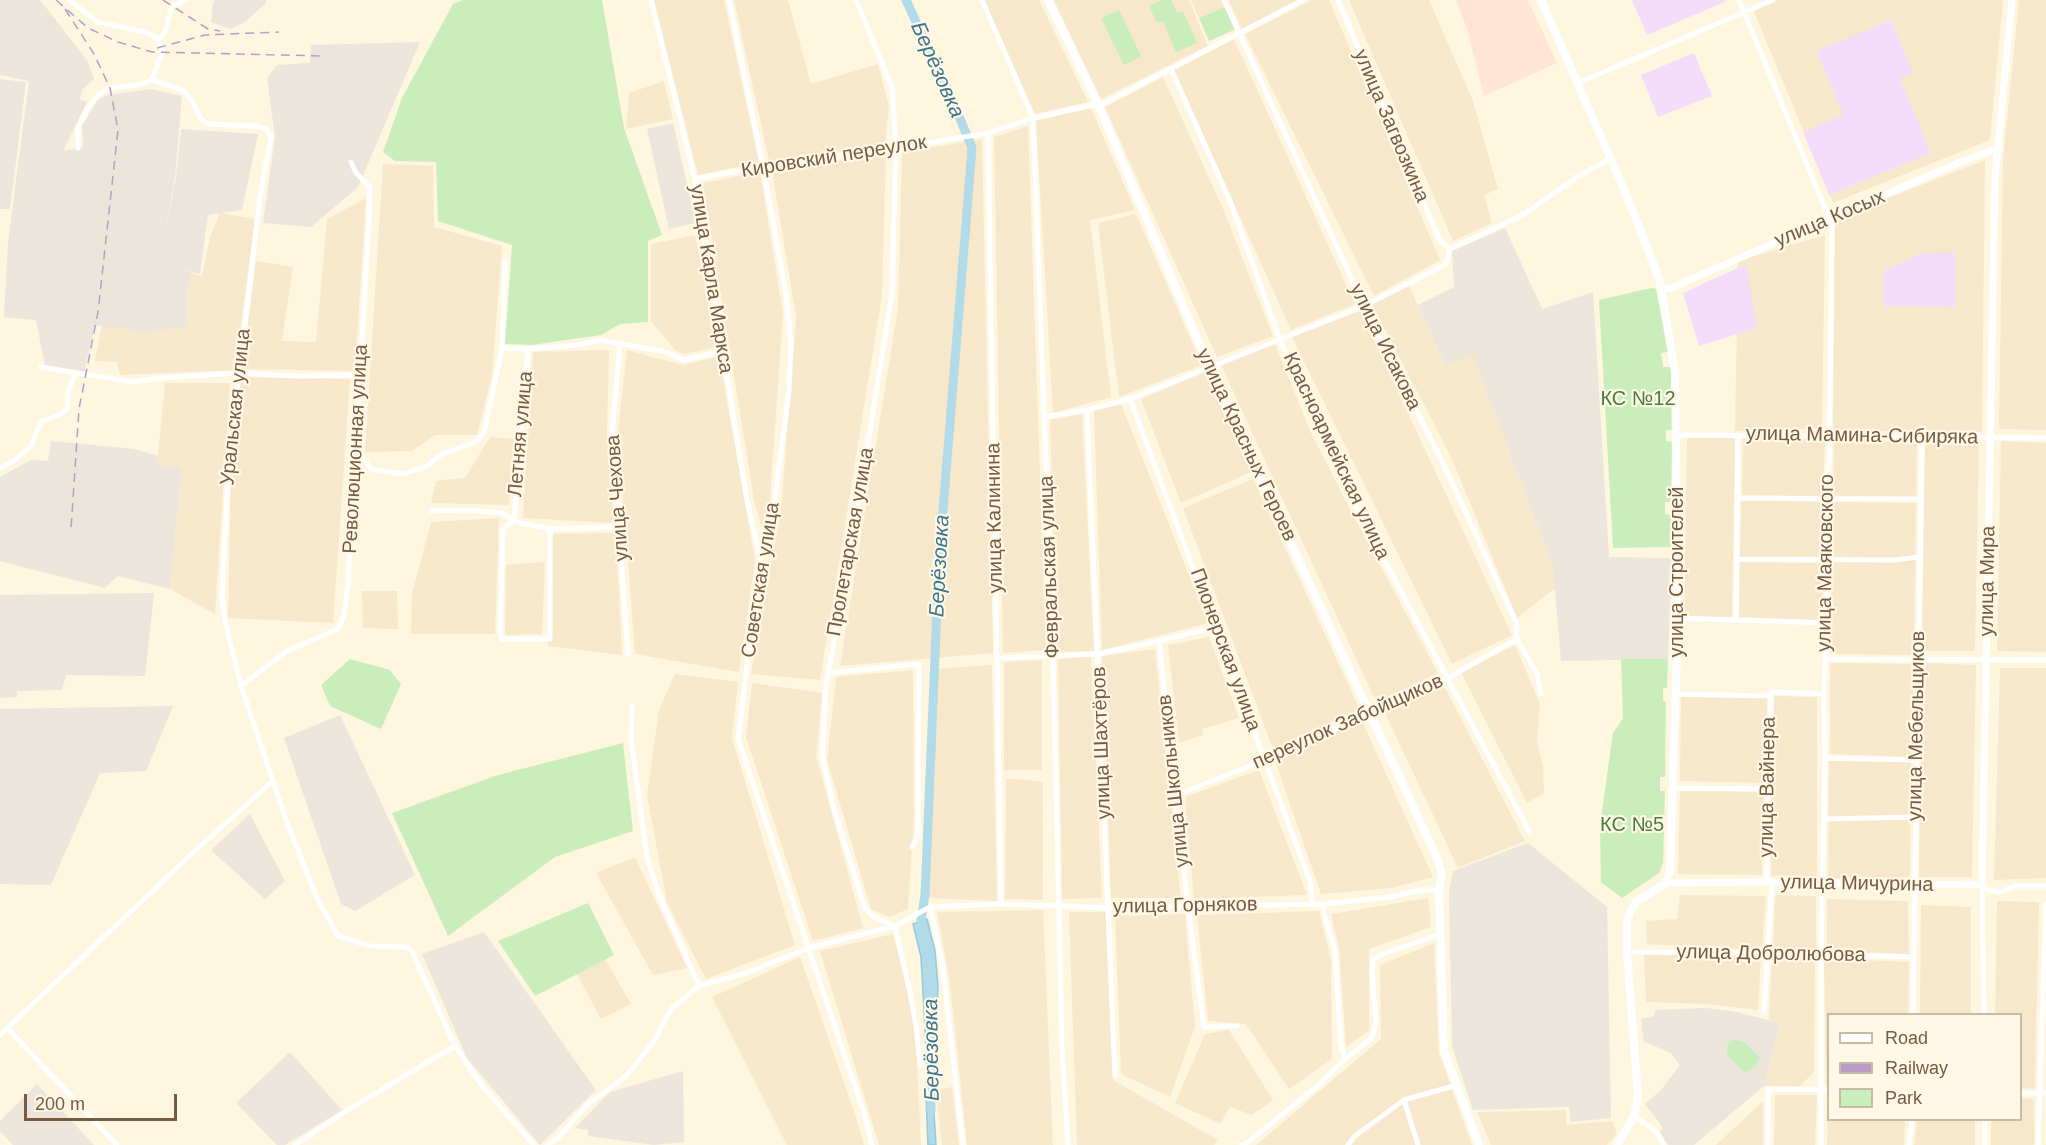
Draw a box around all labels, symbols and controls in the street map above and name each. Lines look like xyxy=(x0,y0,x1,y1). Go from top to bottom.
water label: Берёзовка xyxy=(905,18,969,122)
street label: улица Загвозкина xyxy=(1348,46,1434,206)
street label: Кировский переулок xyxy=(740,130,928,184)
street label: улица Карла Маркса xyxy=(684,183,738,375)
street label: улица Косых xyxy=(1771,185,1889,253)
street label: улица Исакова xyxy=(1344,280,1426,414)
street label: Уральская улица xyxy=(216,327,256,487)
street label: Революционная улица xyxy=(339,344,373,554)
street label: улица Красных Героев xyxy=(1191,345,1301,545)
street label: Красноармейская улица xyxy=(1277,348,1395,564)
street label: Летняя улица xyxy=(504,370,538,498)
park label: КС №12 xyxy=(1600,387,1676,411)
street label: улица Мамина-Сибиряка xyxy=(1746,422,1978,450)
street label: улица Чехова xyxy=(602,434,634,562)
street label: улица Калинина xyxy=(982,443,1008,593)
street label: Пролетарская улица xyxy=(823,446,879,638)
street label: улица Маяковского xyxy=(1812,474,1840,652)
street label: Февральская улица xyxy=(1035,475,1065,659)
street label: улица Строителей xyxy=(1665,487,1689,657)
street label: Советская улица xyxy=(737,501,785,659)
water label: Берёзовка xyxy=(925,514,955,618)
street label: улица Мира xyxy=(1975,525,2001,637)
street label: Пионерская улица xyxy=(1184,565,1266,735)
street label: улица Мебельщиков xyxy=(1903,631,1931,821)
street label: улица Шахтёров xyxy=(1087,666,1117,820)
street label: переулок Забойщиков xyxy=(1249,669,1447,775)
street label: улица Школьников xyxy=(1153,693,1195,869)
street label: улица Вайнера xyxy=(1755,717,1781,857)
park label: КС №5 xyxy=(1600,813,1664,837)
street label: улица Мичурина xyxy=(1780,871,1934,897)
street label: улица Горняков xyxy=(1112,893,1258,919)
street label: улица Добролюбова xyxy=(1676,940,1866,968)
water label: Берёзовка xyxy=(919,999,945,1101)
legend xyxy=(1827,1013,2022,1121)
text: Road xyxy=(1885,1028,1928,1048)
text: Railway xyxy=(1885,1058,1948,1078)
scale bar xyxy=(27,1082,180,1120)
text: Park xyxy=(1885,1088,1922,1108)
text: 200 m xyxy=(35,1094,85,1114)

